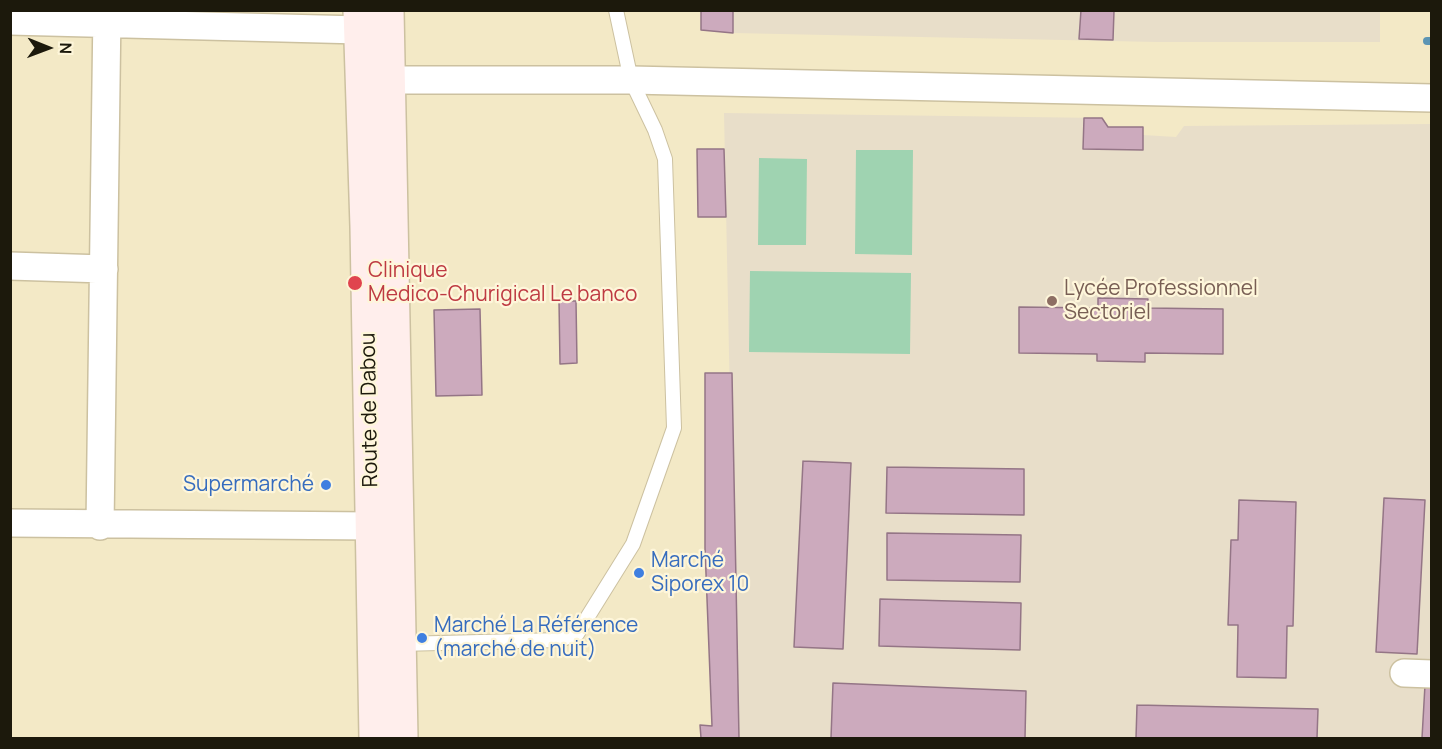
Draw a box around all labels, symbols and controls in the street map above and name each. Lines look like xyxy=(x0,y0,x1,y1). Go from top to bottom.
north arrow xyxy=(18,18,78,78)
text: N xyxy=(55,42,77,54)
place label: Clinique Medico-Churigical Le banco xyxy=(368,258,637,308)
marker: Clinique Medico-Churigical Le banco xyxy=(346,274,364,292)
place label: Lycée Professionnel Sectoriel xyxy=(1064,276,1258,326)
marker: Lycée Professionnel Sectoriel xyxy=(1045,294,1059,308)
street label: Route de Dabou xyxy=(356,332,384,488)
place label: Supermarché xyxy=(183,472,314,498)
marker: Supermarché xyxy=(319,478,333,492)
place label: Marché Siporex 10 xyxy=(651,548,749,598)
marker: Marché Siporex 10 xyxy=(632,566,646,580)
place label: Marché La Référence (marché de nuit) xyxy=(434,613,638,663)
marker: Marché La Référence (marché de nuit) xyxy=(415,631,429,645)

